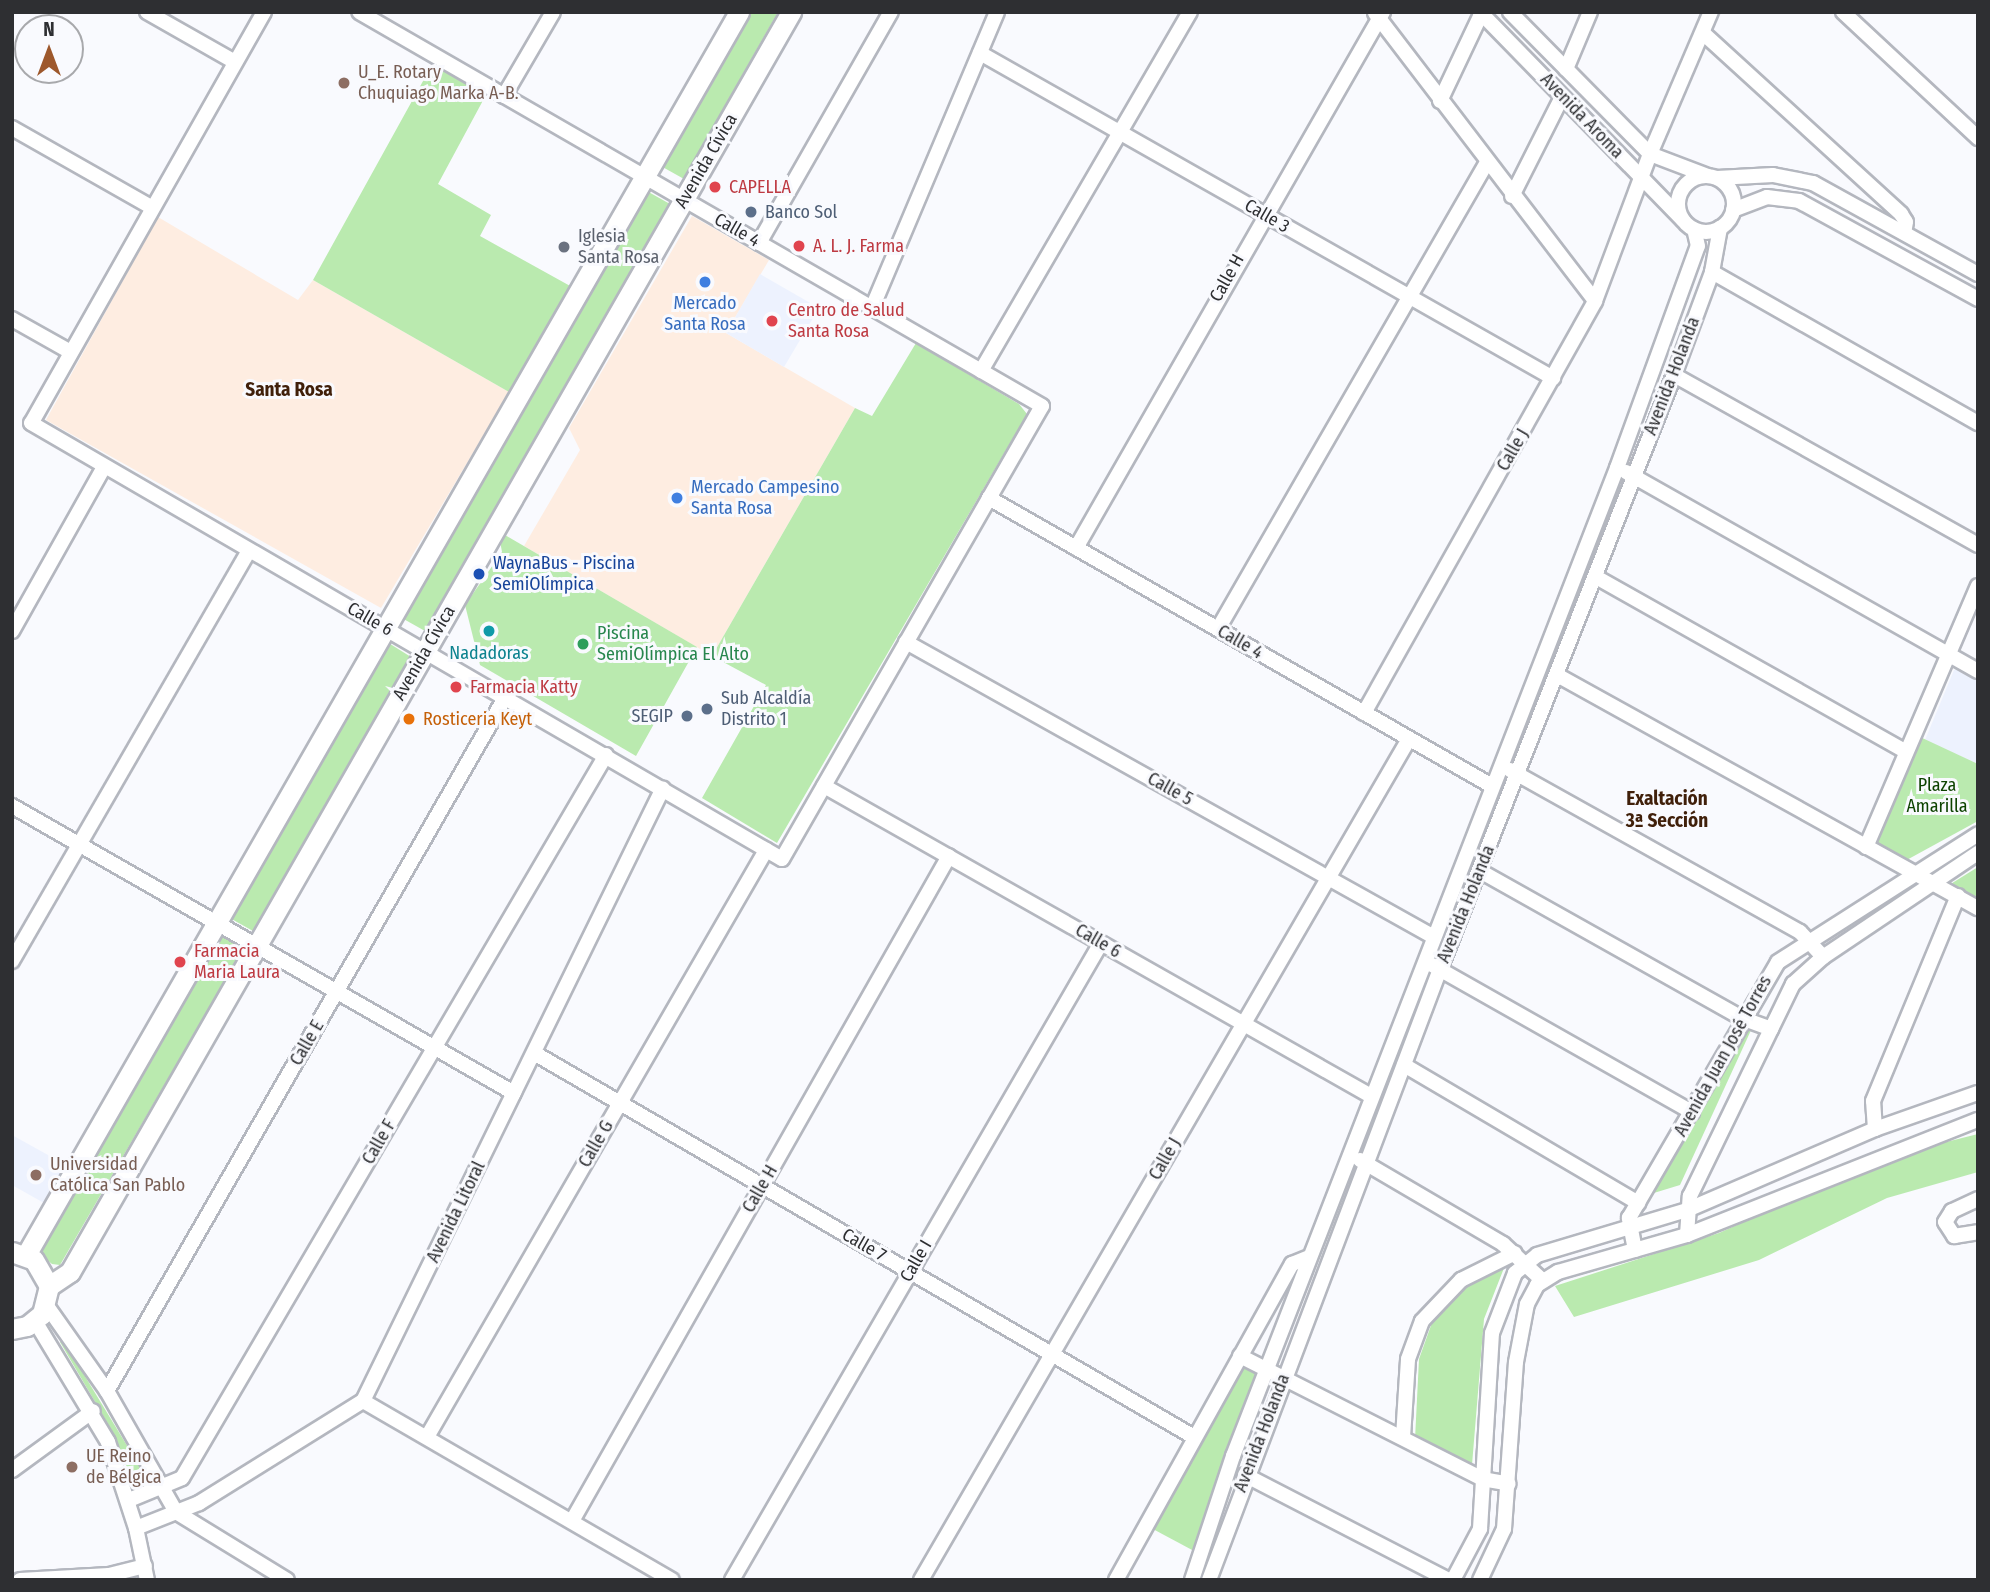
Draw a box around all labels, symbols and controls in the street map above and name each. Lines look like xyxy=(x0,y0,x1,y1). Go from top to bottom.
north arrow xyxy=(14,14,84,84)
text: N xyxy=(43,18,55,41)
place label: U_E. Rotary Chuquiago Marka A-B. xyxy=(358,62,519,104)
street label: Avenida Aroma xyxy=(1536,69,1628,163)
marker: U_E. Rotary Chuquiago Marka A-B. xyxy=(336,75,352,91)
street label: Avenida Cívica xyxy=(670,110,742,212)
place label: CAPELLA xyxy=(729,176,791,198)
marker: CAPELLA xyxy=(707,179,723,195)
street label: Calle 3 xyxy=(1241,195,1293,237)
place label: Banco Sol xyxy=(765,201,837,223)
marker: Banco Sol xyxy=(743,204,759,220)
street label: Calle 4 xyxy=(710,208,764,252)
place label: Iglesia Santa Rosa xyxy=(578,226,659,268)
place label: A. L. J. Farma xyxy=(813,235,904,257)
marker: A. L. J. Farma xyxy=(791,238,807,254)
marker: Iglesia Santa Rosa xyxy=(556,239,572,255)
street label: Calle H xyxy=(1205,250,1249,306)
marker: Mercado Santa Rosa xyxy=(697,274,713,290)
place label: Mercado Santa Rosa xyxy=(664,293,746,336)
place label: Centro de Salud Santa Rosa xyxy=(788,300,905,342)
marker: Centro de Salud Santa Rosa xyxy=(762,311,782,331)
street label: Avenida Holanda xyxy=(1640,314,1704,438)
district label: Santa Rosa xyxy=(245,379,333,401)
street label: Calle J xyxy=(1492,425,1534,475)
place label: Mercado Campesino Santa Rosa xyxy=(691,477,839,520)
marker: Mercado Campesino Santa Rosa xyxy=(669,490,685,506)
place label: WaynaBus - Piscina SemiOlímpica xyxy=(493,553,635,596)
marker: WaynaBus - Piscina SemiOlímpica xyxy=(471,566,487,582)
street label: Calle 6 xyxy=(343,597,397,641)
street label: Avenida Cívica xyxy=(388,602,460,704)
street label: Calle 4 xyxy=(1213,620,1267,664)
marker: Nadadoras xyxy=(481,623,497,639)
place label: Piscina SemiOlímpica El Alto xyxy=(597,623,749,666)
marker: Piscina SemiOlímpica El Alto xyxy=(575,636,591,652)
place label: Nadadoras xyxy=(449,642,529,664)
place label: Farmacia Katty xyxy=(470,676,578,698)
marker: Farmacia Katty xyxy=(448,679,464,695)
place label: Sub Alcaldía Distrito 1 xyxy=(721,688,811,730)
marker: Sub Alcaldía Distrito 1 xyxy=(699,701,715,717)
place label: SEGIP xyxy=(631,705,673,727)
place label: Rosticeria Keyt xyxy=(423,708,532,730)
marker: SEGIP xyxy=(679,708,695,724)
marker: Rosticeria Keyt xyxy=(401,711,417,727)
street label: Calle 5 xyxy=(1144,768,1196,810)
park label: Plaza Amarilla xyxy=(1906,775,1968,818)
district label: Exaltación 3ª Sección xyxy=(1626,788,1708,832)
street label: Avenida Holanda xyxy=(1433,842,1499,966)
street label: Calle 6 xyxy=(1071,919,1125,963)
place label: Farmacia Maria Laura xyxy=(194,941,280,984)
marker: Farmacia Maria Laura xyxy=(172,954,188,970)
street label: Avenida Juan José Torres xyxy=(1670,972,1776,1140)
street label: Calle E xyxy=(286,1017,328,1069)
street label: Calle F xyxy=(358,1116,400,1168)
street label: Calle G xyxy=(574,1117,618,1171)
street label: Calle J xyxy=(1144,1134,1186,1184)
place label: Universidad Católica San Pablo xyxy=(50,1154,185,1196)
street label: Avenida Litoral xyxy=(422,1158,490,1266)
street label: Calle H xyxy=(738,1161,782,1217)
marker: Universidad Católica San Pablo xyxy=(28,1167,44,1183)
street label: Calle 7 xyxy=(838,1224,890,1266)
street label: Calle I xyxy=(895,1236,937,1286)
street label: Avenida Holanda xyxy=(1230,1371,1294,1495)
place label: UE Reino de Bélgica xyxy=(86,1446,162,1488)
marker: UE Reino de Bélgica xyxy=(64,1459,80,1475)

